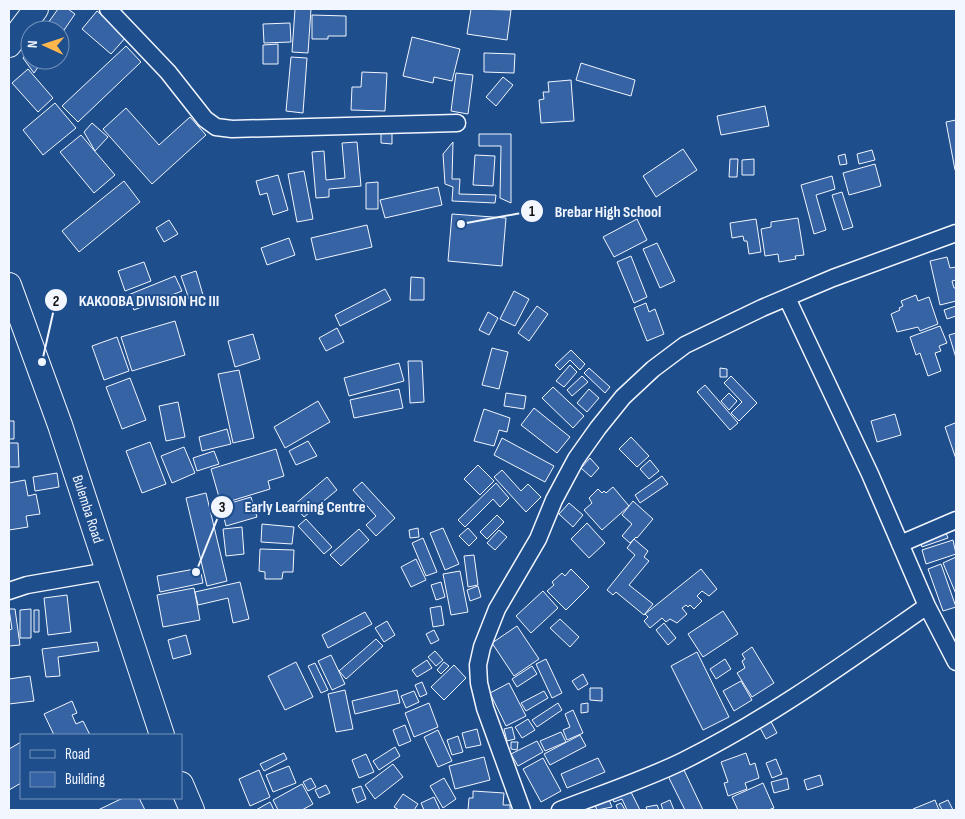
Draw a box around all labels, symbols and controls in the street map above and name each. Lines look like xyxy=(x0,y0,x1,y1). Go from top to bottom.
north arrow xyxy=(20,20,70,70)
text: N xyxy=(24,40,41,49)
callout: Brebar High School xyxy=(519,195,671,226)
text: 1 xyxy=(529,202,535,221)
text: Brebar High School xyxy=(555,203,661,222)
callout: KAKOOBA DIVISION HC III xyxy=(44,285,229,316)
text: 2 xyxy=(53,292,59,311)
text: KAKOOBA DIVISION HC III xyxy=(79,292,219,311)
street label: Bulemba Road xyxy=(68,473,107,546)
callout: Early Learning Centre xyxy=(210,491,376,522)
text: 3 xyxy=(219,498,226,517)
text: Early Learning Centre xyxy=(245,498,366,517)
legend xyxy=(20,734,182,799)
text: Road xyxy=(65,745,90,764)
text: Building xyxy=(65,770,105,789)

